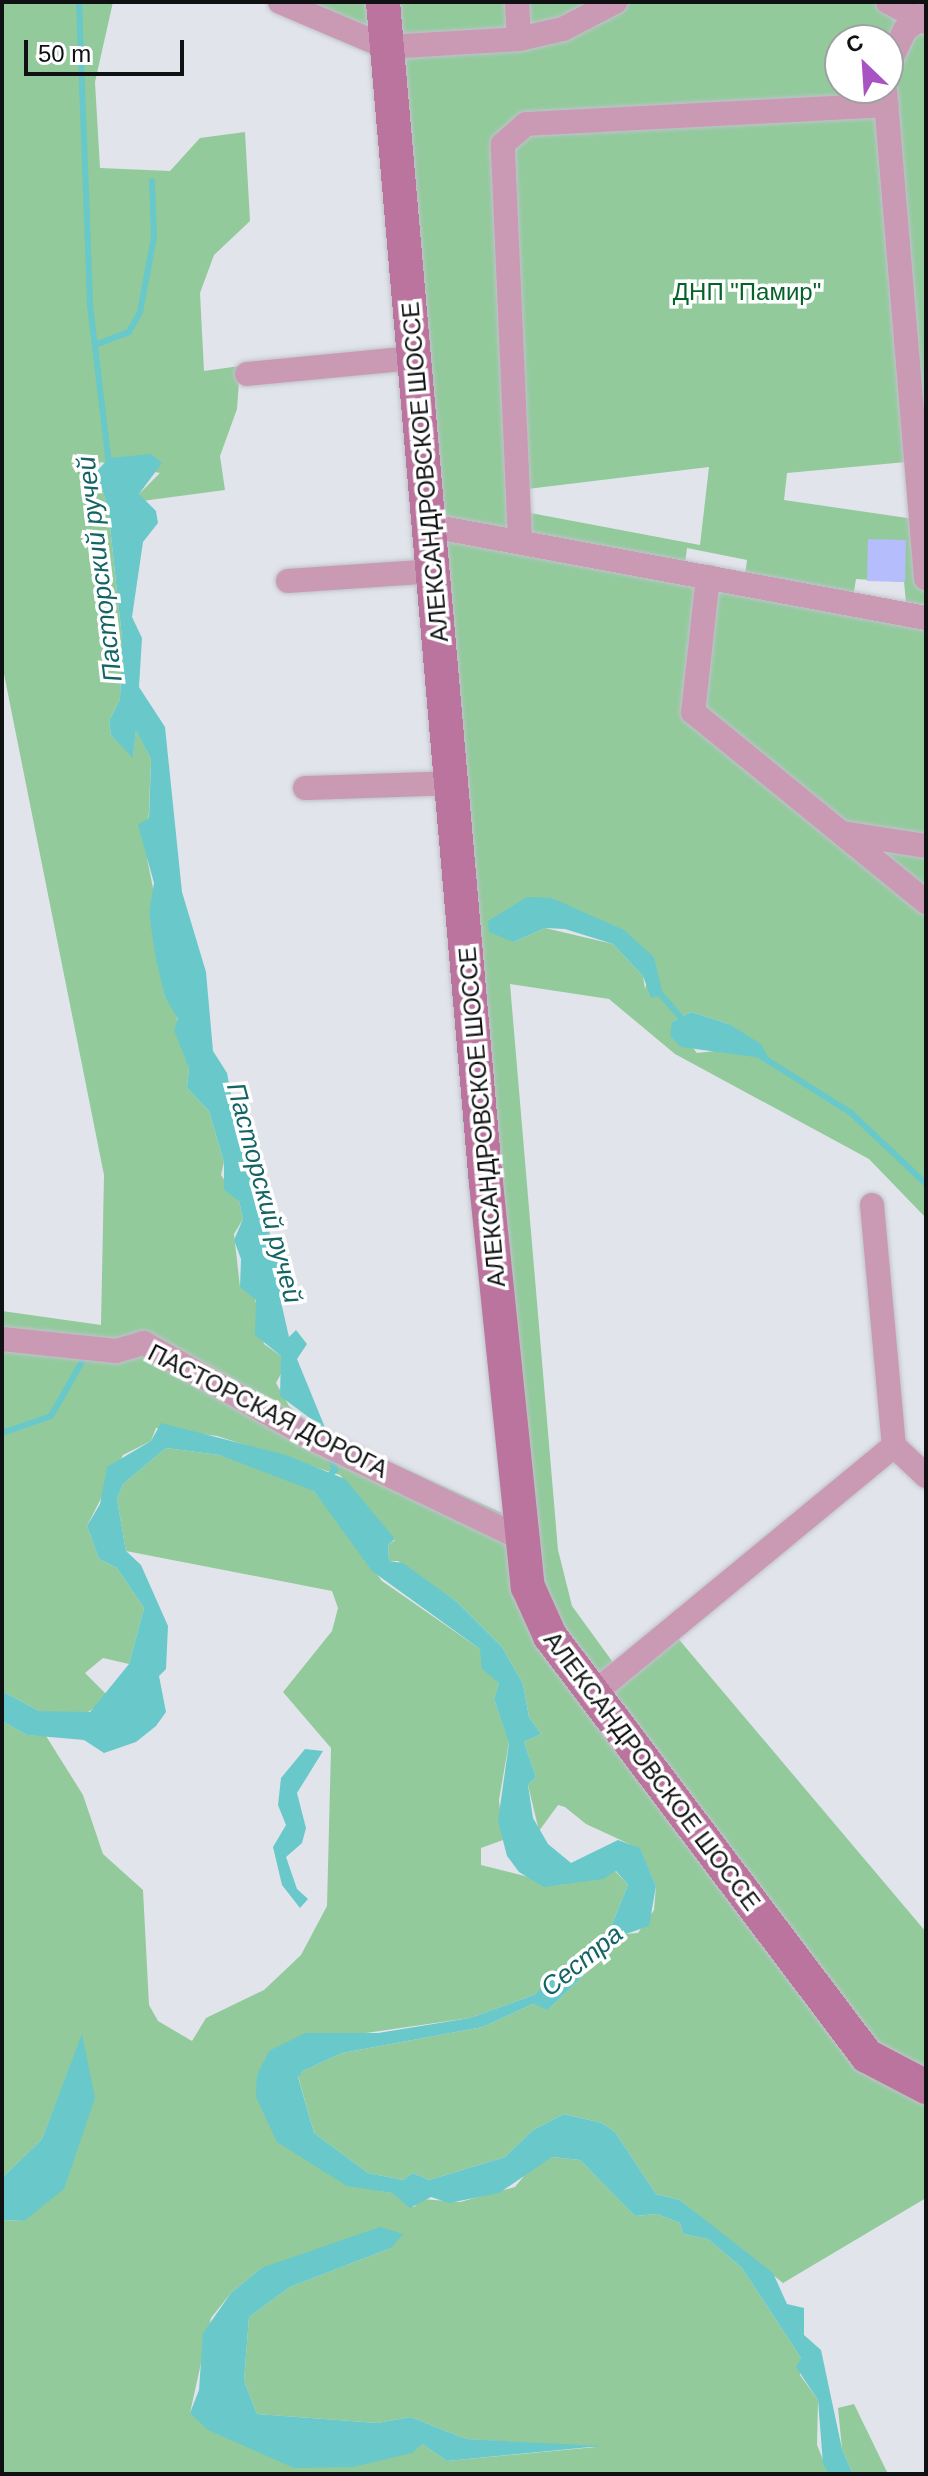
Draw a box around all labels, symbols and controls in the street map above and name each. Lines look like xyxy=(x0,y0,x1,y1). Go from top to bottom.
scale bar xyxy=(28,24,188,74)
north arrow xyxy=(824,24,904,104)
text: С xyxy=(842,29,867,58)
text: 50 m xyxy=(38,40,91,67)
park label: ДНП "Памир" xyxy=(673,278,821,306)
street label: АЛЕКСАНДРОВСКОЕ ШОССЕ xyxy=(396,301,454,643)
water label: Пасторский ручей xyxy=(71,454,129,684)
street label: АЛЕКСАНДРОВСКОЕ ШОССЕ xyxy=(453,946,511,1288)
water label: Пасторский ручей xyxy=(220,1079,308,1307)
street label: ПАСТОРСКАЯ ДОРОГА xyxy=(143,1338,393,1484)
street label: АЛЕКСАНДРОВСКОЕ ШОССЕ xyxy=(538,1626,766,1916)
water label: Сестра xyxy=(535,1919,629,2003)

